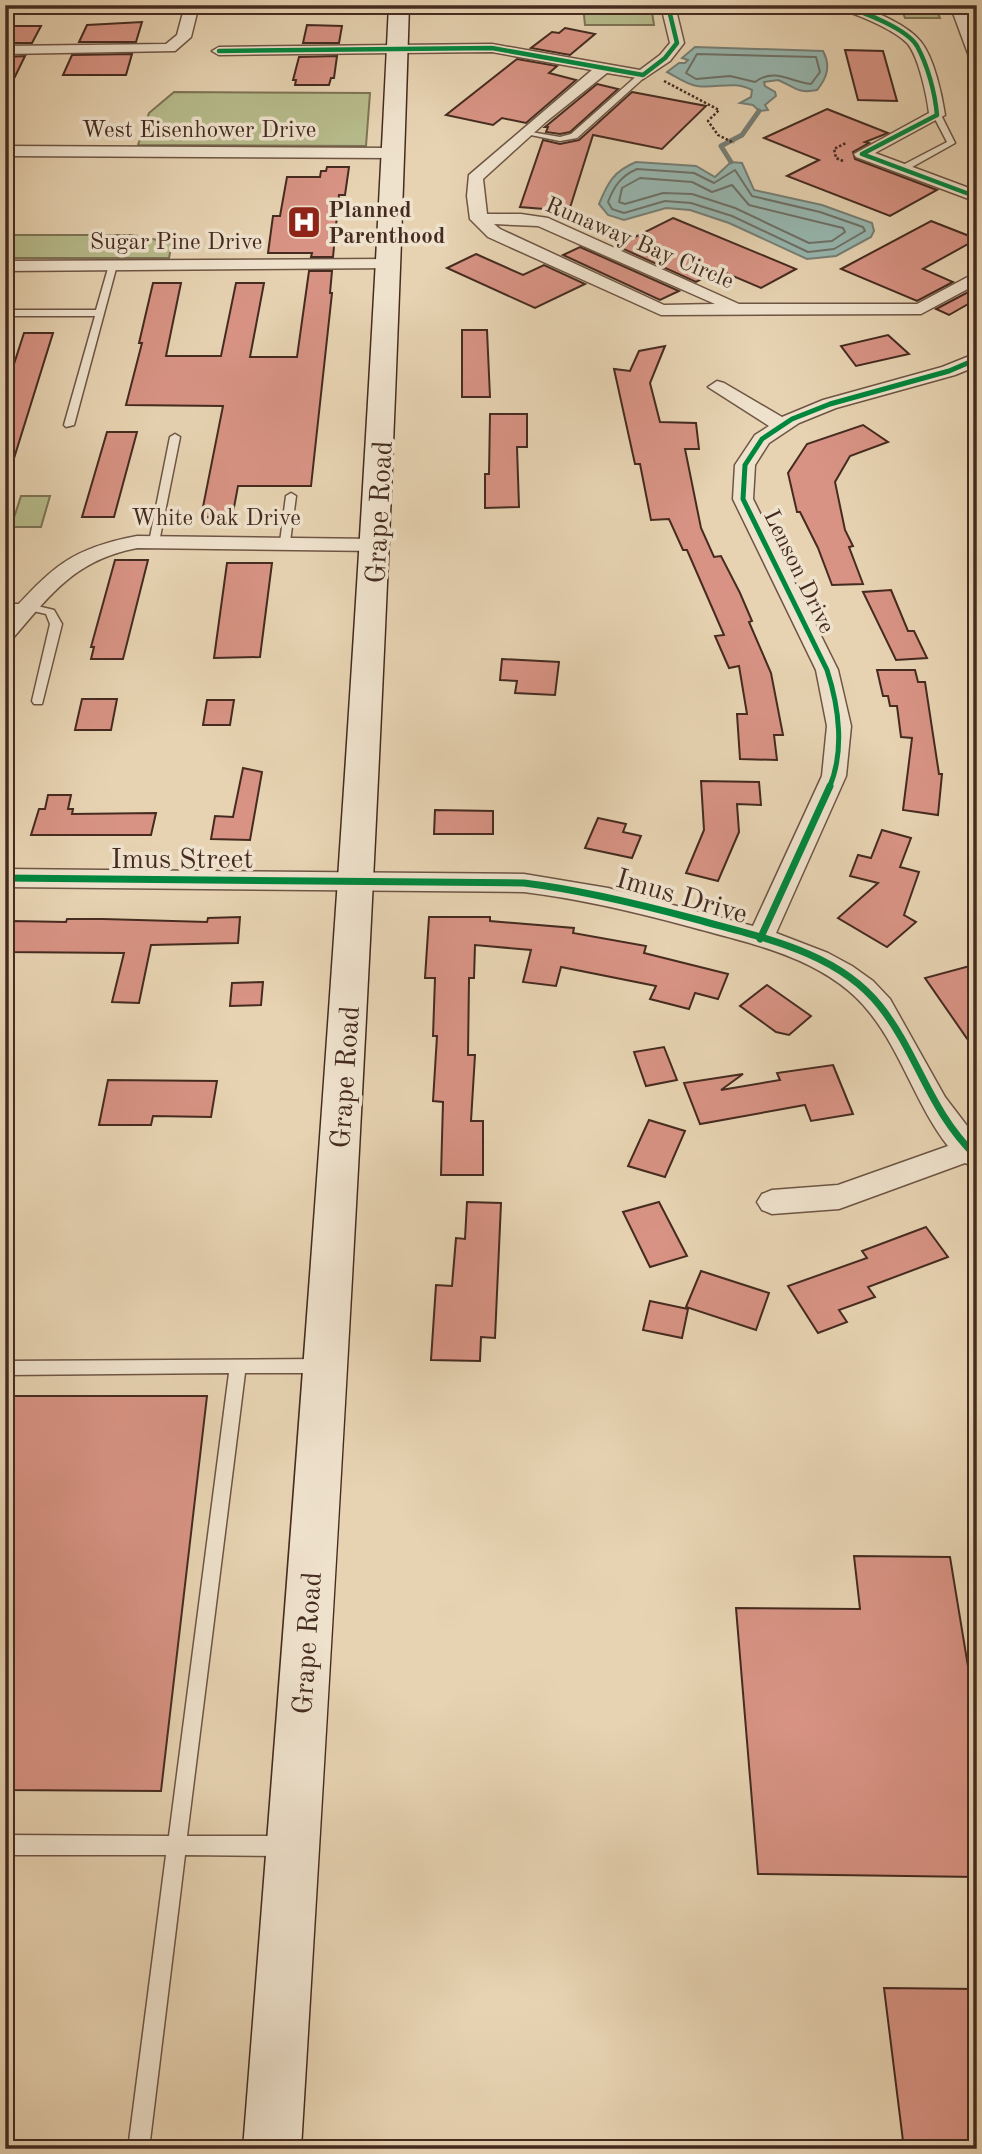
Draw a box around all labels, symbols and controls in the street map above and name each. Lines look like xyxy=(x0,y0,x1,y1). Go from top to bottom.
street label: West Eisenhower Drive xyxy=(82,119,316,142)
street label: Runaway Bay Circle xyxy=(542,193,737,293)
place label: Planned Parenthood xyxy=(328,199,445,248)
hospital icon: Planned Parenthood xyxy=(285,203,323,241)
street label: Sugar Pine Drive xyxy=(90,231,262,254)
street label: Grape Road xyxy=(363,440,399,584)
street label: Lenson Drive xyxy=(759,506,838,637)
street label: White Oak Drive xyxy=(131,507,301,530)
street label: Imus Street xyxy=(111,847,253,875)
street label: Imus Drive xyxy=(612,866,750,930)
street label: Grape Road xyxy=(328,1005,366,1150)
street label: Grape Road xyxy=(290,1571,328,1716)

